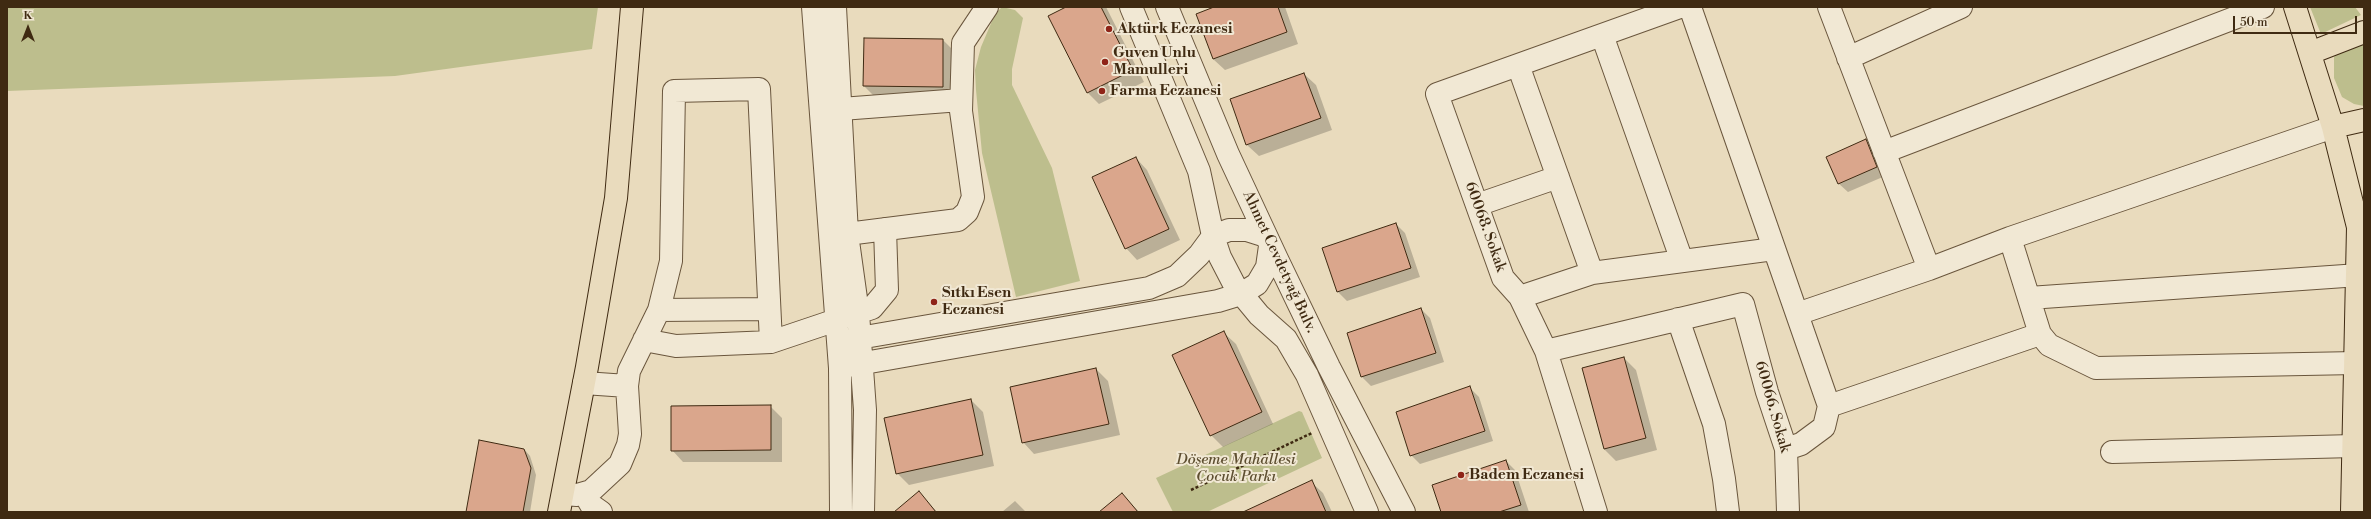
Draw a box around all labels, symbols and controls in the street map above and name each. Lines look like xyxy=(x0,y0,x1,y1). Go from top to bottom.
north arrow xyxy=(8,8,48,48)
scale bar xyxy=(2235,8,2359,34)
text: K xyxy=(24,9,32,23)
text: 50 m xyxy=(2240,15,2268,30)
place label: Aktürk Eczanesi xyxy=(1117,20,1232,38)
marker: Aktürk Eczanesi xyxy=(1104,24,1114,34)
place label: Guven Unlu Mamulleri xyxy=(1113,44,1196,79)
marker: Guven Unlu Mamulleri xyxy=(1100,57,1110,67)
place label: Farma Eczanesi xyxy=(1110,82,1221,100)
marker: Farma Eczanesi xyxy=(1097,86,1107,96)
street label: 60068. Sokak xyxy=(1460,180,1510,274)
street label: Ahmet Cevdetyağ Bulv. xyxy=(1238,188,1320,336)
place label: Sıtkı Esen Eczanesi xyxy=(942,284,1011,319)
marker: Sıtkı Esen Eczanesi xyxy=(929,297,939,307)
street label: 60066. Sokak xyxy=(1750,359,1794,455)
park label: Döşeme Mahallesi Çocuk Parkı xyxy=(1176,451,1296,486)
place label: Badem Eczanesi xyxy=(1469,466,1584,484)
marker: Badem Eczanesi xyxy=(1456,470,1466,480)

